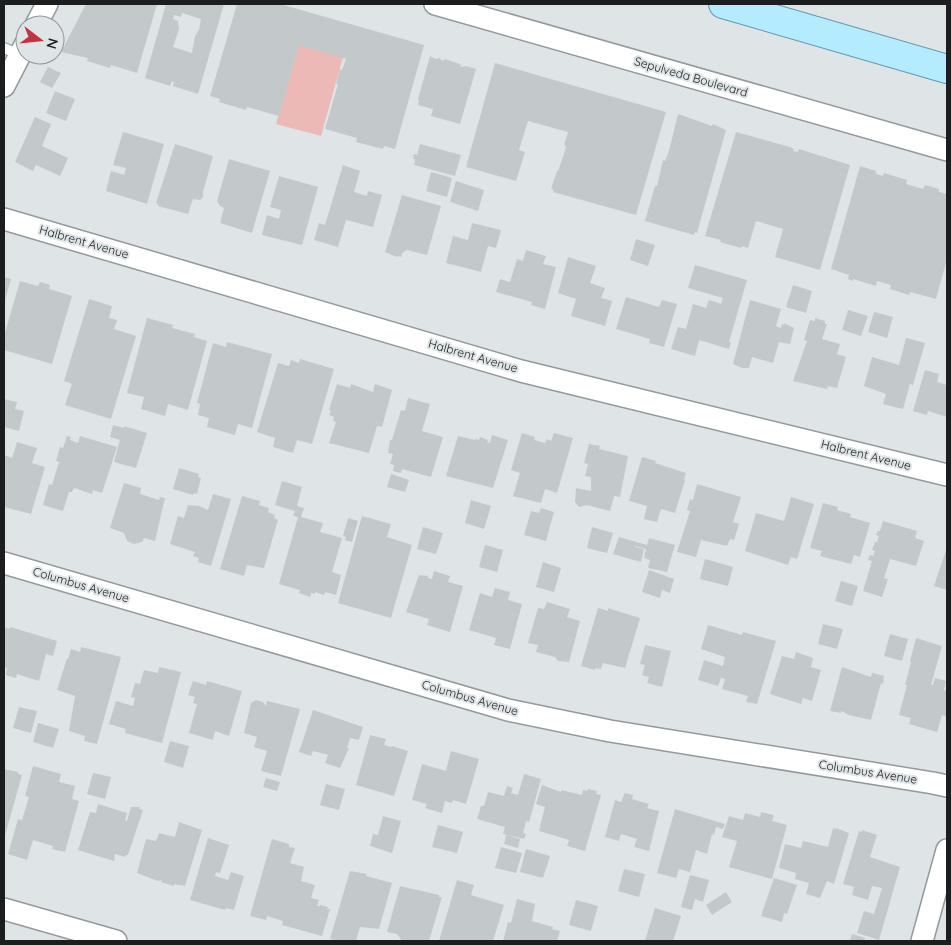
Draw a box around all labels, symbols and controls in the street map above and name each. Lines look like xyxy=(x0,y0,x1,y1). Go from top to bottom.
north arrow xyxy=(15,15,65,65)
text: N xyxy=(42,36,63,51)
street label: Sepulveda Boulevard xyxy=(633,53,750,100)
street label: Halbrent Avenue xyxy=(38,222,131,262)
street label: Halbrent Avenue xyxy=(427,336,520,376)
street label: Halbrent Avenue xyxy=(819,436,913,473)
street label: Columbus Avenue xyxy=(31,564,131,606)
street label: Columbus Avenue xyxy=(420,677,520,719)
street label: Columbus Avenue xyxy=(818,756,919,787)

